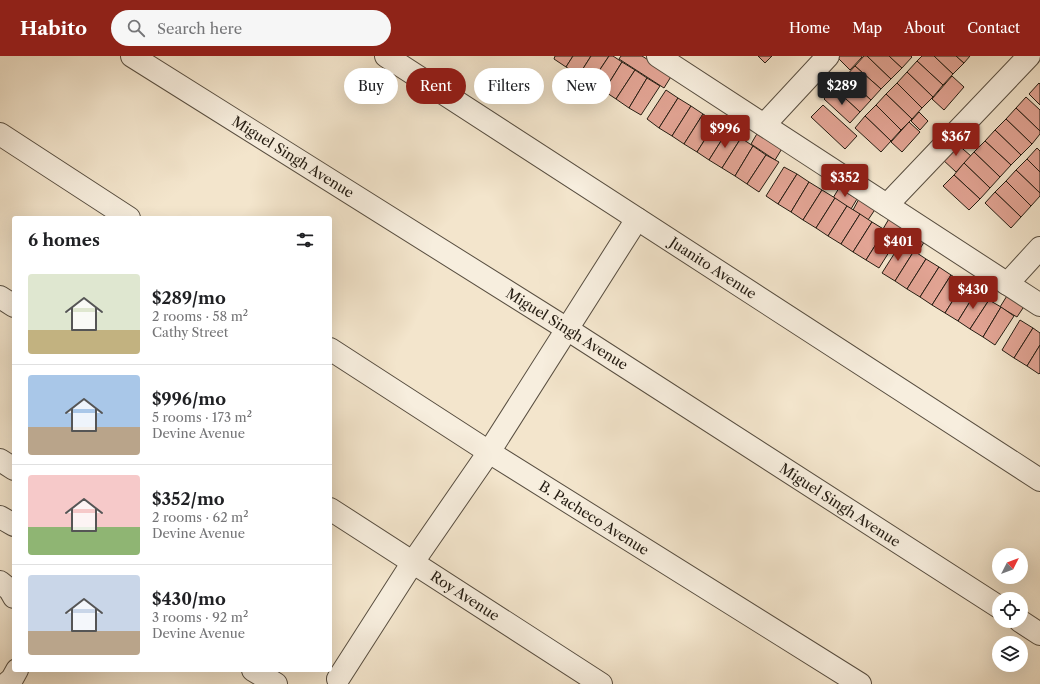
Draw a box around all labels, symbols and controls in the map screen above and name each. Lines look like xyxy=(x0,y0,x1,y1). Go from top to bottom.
search box xyxy=(111,10,391,46)
text: Habito xyxy=(20,17,87,40)
icon: search xyxy=(125,17,147,39)
text: Search here xyxy=(157,19,242,38)
text: Home xyxy=(789,19,830,37)
text: Map xyxy=(852,19,882,37)
text: About xyxy=(904,19,945,37)
text: Contact xyxy=(967,19,1020,37)
chip: Buy xyxy=(344,68,398,104)
chip: Rent xyxy=(406,68,466,104)
chip: Filters xyxy=(474,68,544,104)
chip: New xyxy=(552,68,611,104)
pin: $289 xyxy=(818,72,866,106)
text: $289 xyxy=(827,77,857,93)
street label: Miguel Singh Avenue xyxy=(229,112,358,202)
pin: $996 xyxy=(701,115,749,149)
text: $996 xyxy=(710,120,740,136)
pin: $367 xyxy=(932,123,980,157)
text: $367 xyxy=(941,128,971,144)
pin: $352 xyxy=(821,164,869,198)
text: $352 xyxy=(830,169,860,185)
pin: $401 xyxy=(874,228,922,262)
icon: filters xyxy=(294,229,316,251)
text: 6 homes xyxy=(28,230,100,250)
street label: Juanito Avenue xyxy=(664,232,760,303)
text: $401 xyxy=(883,233,913,249)
pin: $430 xyxy=(949,276,997,310)
text: $430 xyxy=(958,281,988,297)
street label: Miguel Singh Avenue xyxy=(503,284,632,374)
text: $289/mo xyxy=(152,288,226,308)
icon: home xyxy=(60,290,108,338)
text: 2 rooms · 58 m² xyxy=(152,308,248,324)
text: Cathy Street xyxy=(152,324,228,340)
text: $996/mo xyxy=(152,389,226,409)
icon: home xyxy=(60,391,108,439)
text: 5 rooms · 173 m² xyxy=(152,409,252,425)
text: Devine Avenue xyxy=(152,425,245,441)
street label: Miguel Singh Avenue xyxy=(776,459,904,551)
street label: B. Pacheco Avenue xyxy=(536,477,653,559)
text: $352/mo xyxy=(152,489,225,509)
icon: home xyxy=(60,491,108,539)
text: 2 rooms · 62 m² xyxy=(152,509,249,525)
text: Devine Avenue xyxy=(152,525,245,541)
north arrow xyxy=(992,548,1028,584)
map controls xyxy=(992,548,1028,672)
street label: Roy Avenue xyxy=(427,567,503,625)
text: $430/mo xyxy=(152,589,226,609)
icon: home xyxy=(60,591,108,639)
button: locate xyxy=(992,592,1028,628)
text: 3 rooms · 92 m² xyxy=(152,609,248,625)
text: Devine Avenue xyxy=(152,625,245,641)
button: layers xyxy=(992,636,1028,672)

